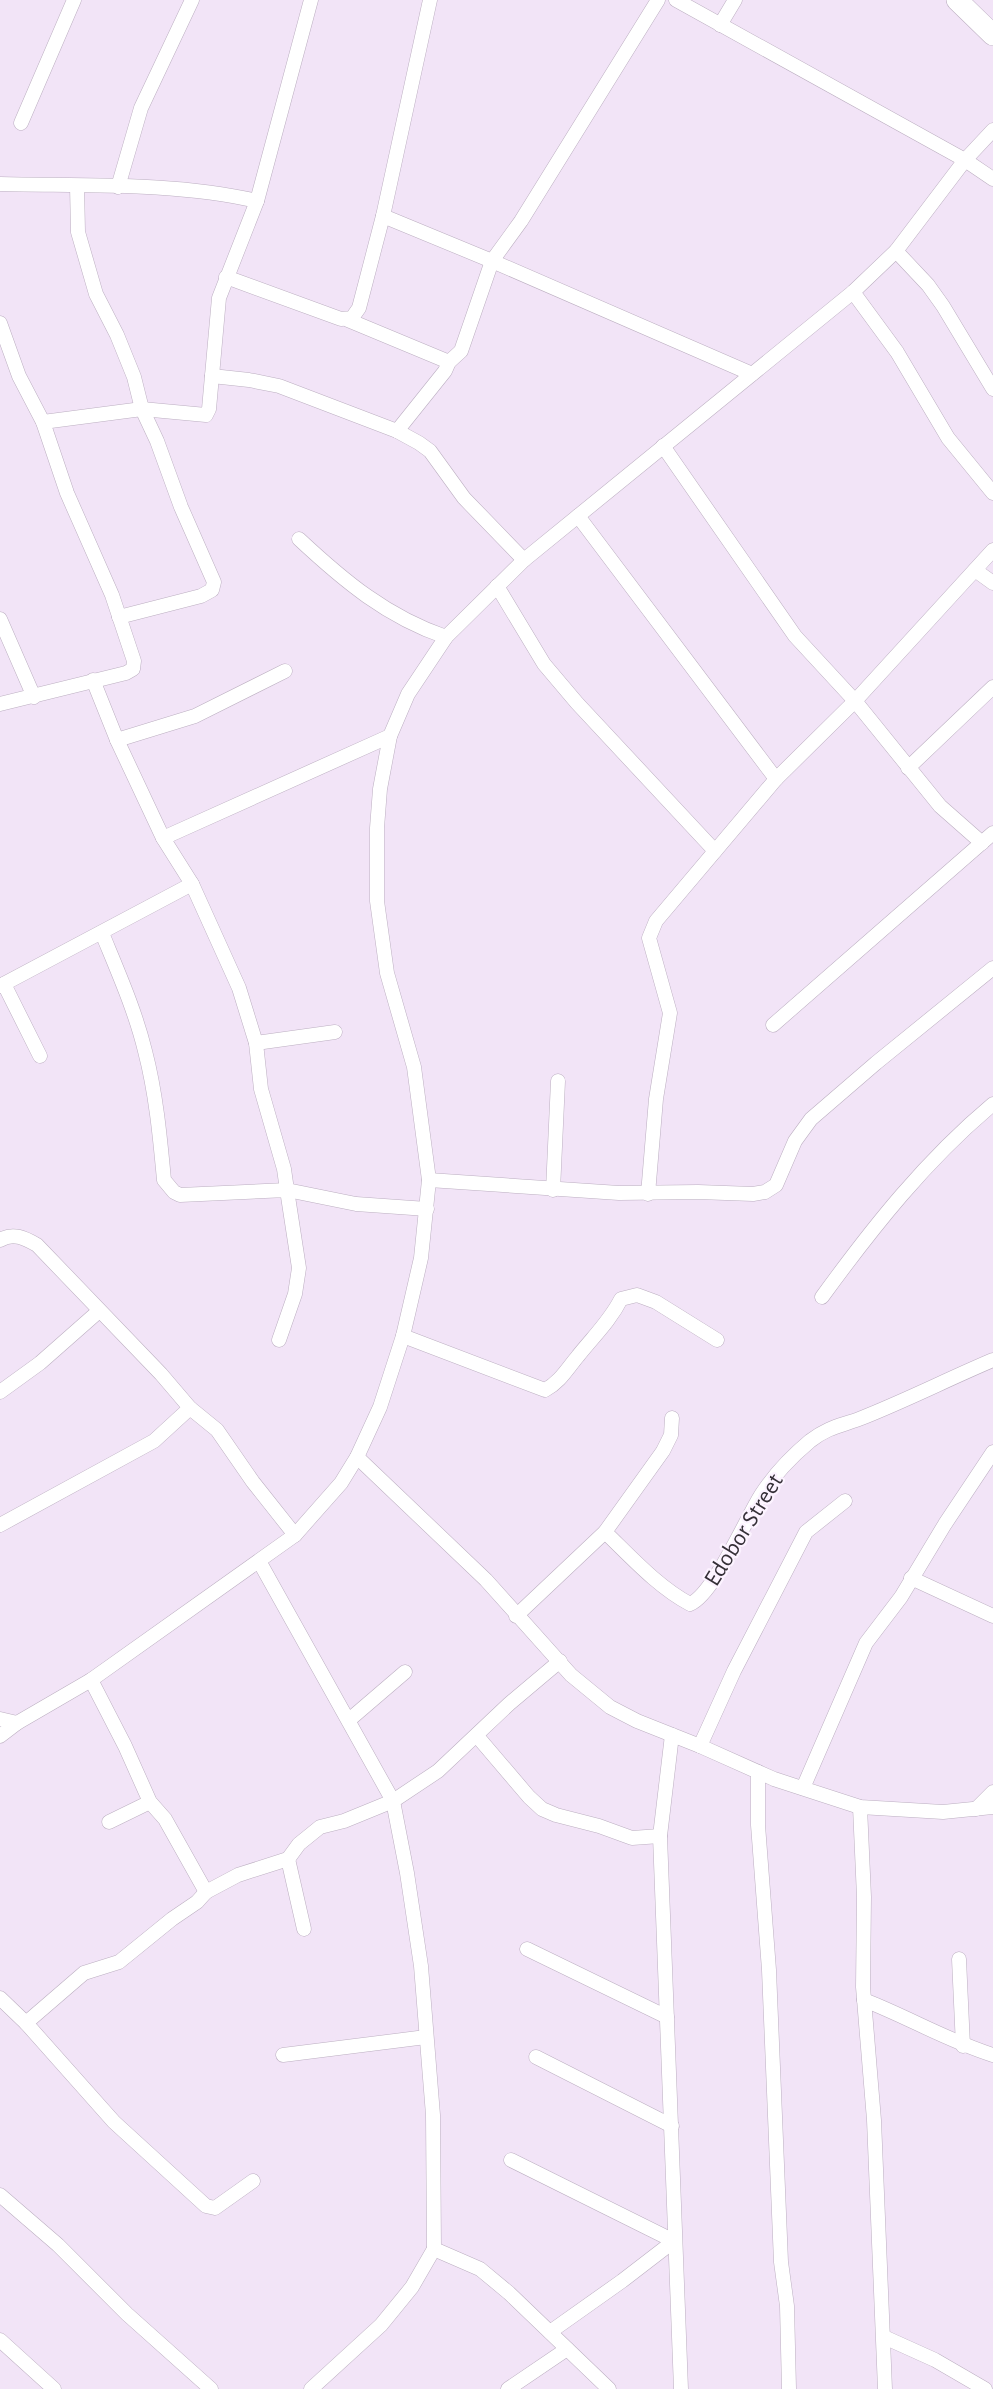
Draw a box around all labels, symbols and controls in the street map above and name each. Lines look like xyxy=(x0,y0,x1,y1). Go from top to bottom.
street label: Edobor Street xyxy=(700,1469,788,1590)

